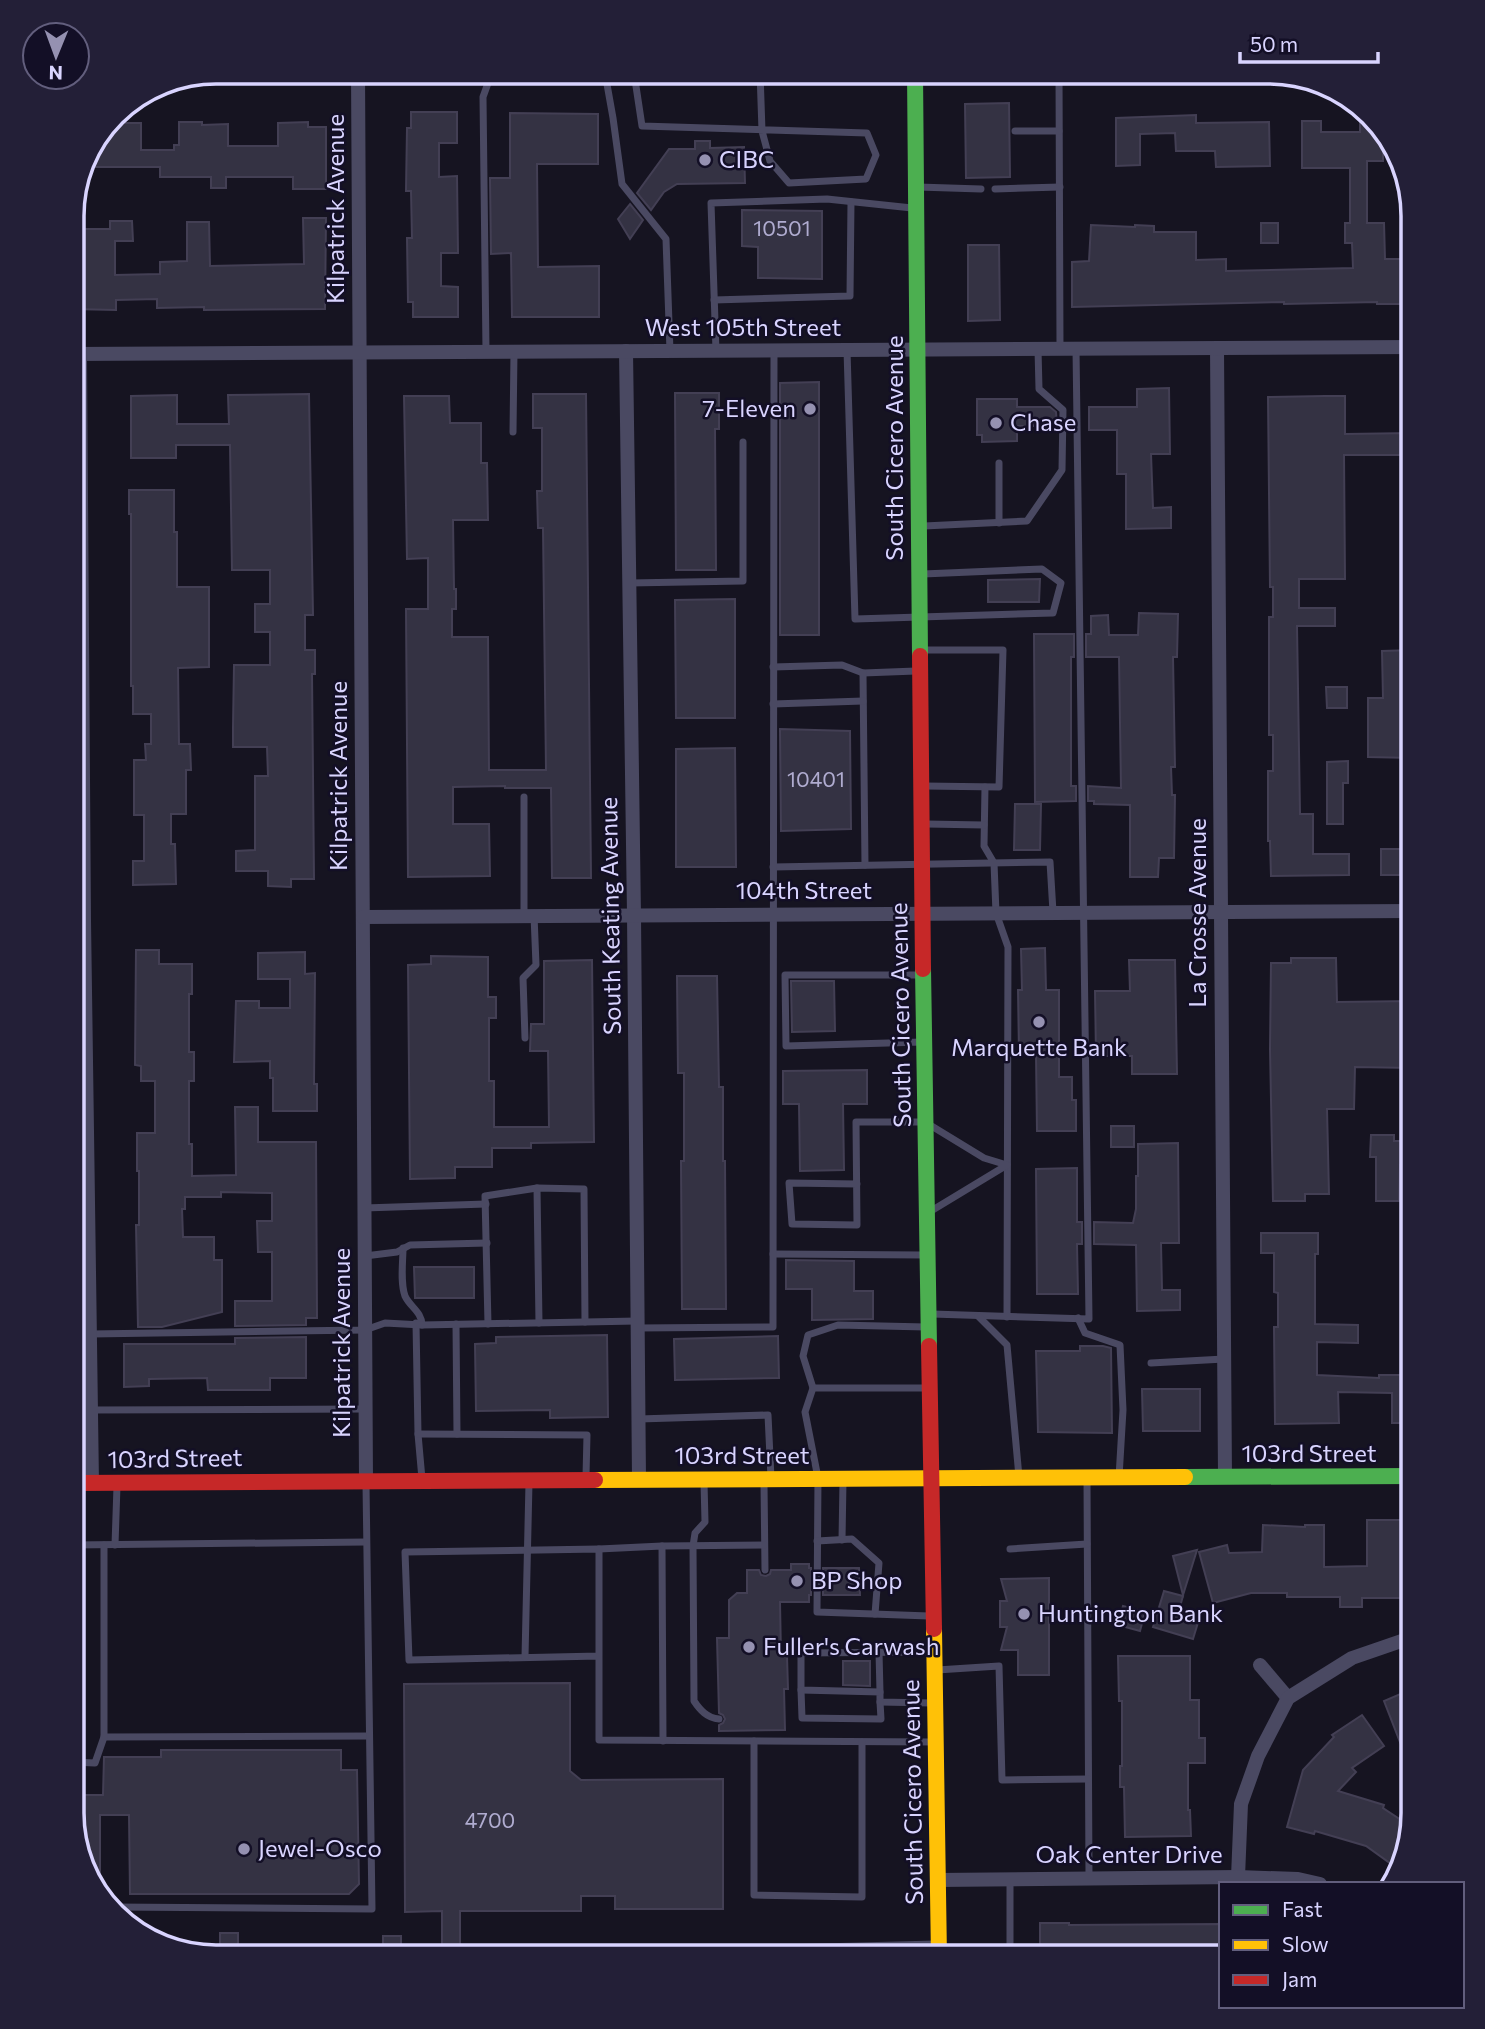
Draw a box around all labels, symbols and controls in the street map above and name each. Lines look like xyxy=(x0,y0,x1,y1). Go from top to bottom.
north arrow xyxy=(21,21,91,91)
scale bar xyxy=(1240,21,1378,65)
text: 50 m xyxy=(1250,31,1298,56)
text: N xyxy=(48,62,63,85)
street label: Kilpatrick Avenue xyxy=(320,114,349,304)
place label: CIBC xyxy=(719,144,774,173)
marker: CIBC xyxy=(697,152,713,168)
house number: 10501 xyxy=(753,215,811,240)
street label: West 105th Street xyxy=(645,312,841,341)
street label: South Cicero Avenue xyxy=(879,335,908,561)
place label: 7-Eleven xyxy=(702,393,796,422)
marker: 7-Eleven xyxy=(802,401,818,417)
place label: Chase xyxy=(1010,407,1076,436)
marker: Chase xyxy=(988,415,1004,431)
street label: Kilpatrick Avenue xyxy=(323,681,352,871)
house number: 10401 xyxy=(787,766,845,791)
street label: South Keating Avenue xyxy=(593,797,626,1035)
street label: La Crosse Avenue xyxy=(1182,818,1211,1008)
street label: 104th Street xyxy=(736,875,872,904)
street label: South Cicero Avenue xyxy=(883,902,916,1128)
marker: Marquette Bank xyxy=(1031,1014,1047,1030)
place label: Marquette Bank xyxy=(951,1032,1127,1061)
street label: Kilpatrick Avenue xyxy=(326,1248,355,1438)
street label: 103rd Street xyxy=(1241,1438,1377,1467)
street label: 103rd Street xyxy=(674,1440,810,1469)
street label: 103rd Street xyxy=(107,1442,243,1473)
place label: BP Shop xyxy=(811,1565,903,1594)
marker: BP Shop xyxy=(789,1573,805,1589)
place label: Huntington Bank xyxy=(1038,1598,1223,1627)
marker: Huntington Bank xyxy=(1016,1606,1032,1622)
place label: Fuller's Carwash xyxy=(763,1631,939,1660)
marker: Fuller's Carwash xyxy=(741,1639,757,1655)
street label: South Cicero Avenue xyxy=(895,1679,928,1905)
house number: 4700 xyxy=(465,1807,515,1832)
place label: Jewel-Osco xyxy=(258,1833,382,1862)
street label: Oak Center Drive xyxy=(1035,1839,1223,1868)
marker: Jewel-Osco xyxy=(236,1841,252,1857)
legend xyxy=(1219,1882,1464,2008)
text: Fast xyxy=(1282,1896,1323,1921)
text: Slow xyxy=(1282,1931,1329,1956)
text: Jam xyxy=(1282,1966,1317,1991)

